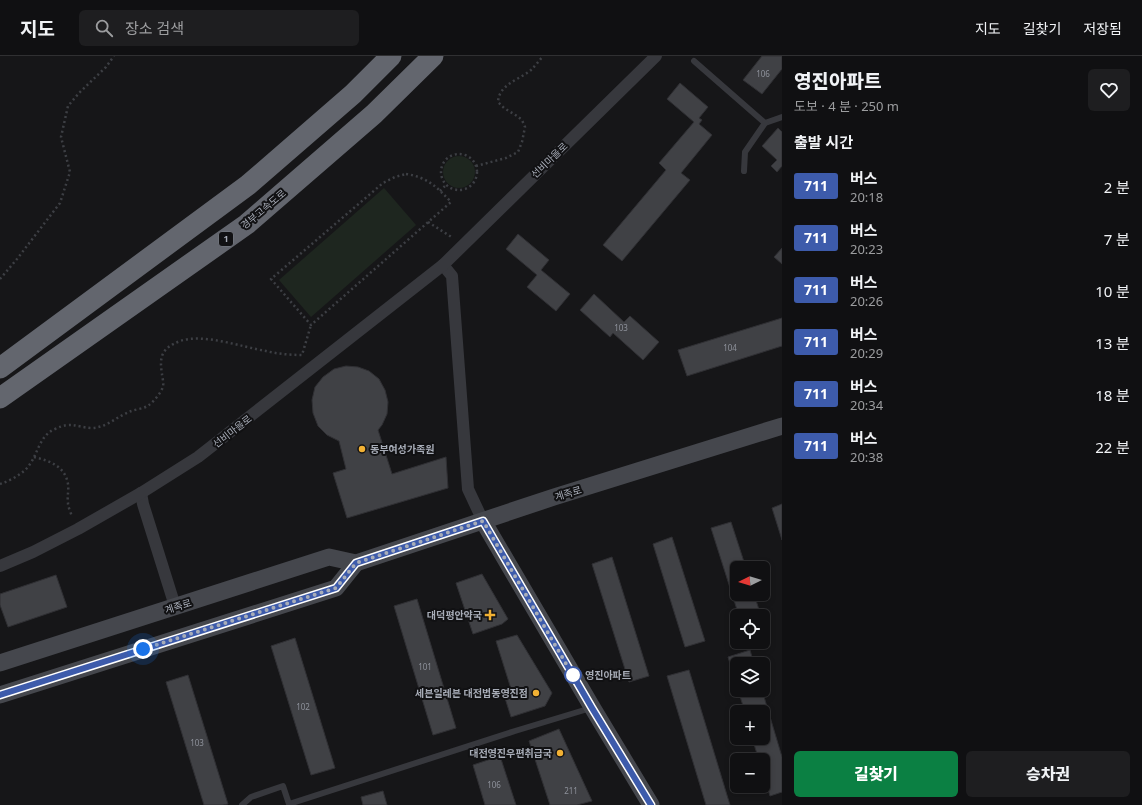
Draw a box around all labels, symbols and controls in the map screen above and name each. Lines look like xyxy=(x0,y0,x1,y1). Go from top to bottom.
search box xyxy=(79,10,359,46)
text: 지도 xyxy=(20,16,55,42)
icon: search xyxy=(93,17,115,39)
text: 장소 검색 xyxy=(125,18,184,38)
text: 지도 xyxy=(975,19,1001,38)
text: 길찾기 xyxy=(1023,19,1061,38)
text: 저장됨 xyxy=(1083,19,1122,38)
house number: 106 xyxy=(756,68,770,79)
text: 영진아파트 xyxy=(794,68,881,94)
button: heart xyxy=(1088,69,1130,111)
text: 도보 · 4 분 · 250 m xyxy=(794,97,899,115)
text: 출발 시간 xyxy=(794,132,853,152)
street label: 선비마을로 xyxy=(528,139,570,181)
text: 버스 xyxy=(850,168,878,188)
text: 711 xyxy=(804,176,828,195)
text: 2 분 xyxy=(1104,177,1130,197)
street label: 경부고속도로 xyxy=(237,186,289,232)
text: 20:18 xyxy=(850,188,883,206)
text: 버스 xyxy=(850,220,878,240)
text: 711 xyxy=(804,228,828,247)
text: 7 분 xyxy=(1104,229,1130,249)
road number: 1 xyxy=(219,232,233,246)
text: 20:23 xyxy=(850,240,883,258)
text: 버스 xyxy=(850,272,878,292)
text: 711 xyxy=(804,280,828,299)
text: 10 분 xyxy=(1095,281,1130,301)
text: 20:26 xyxy=(850,292,883,310)
house number: 103 xyxy=(614,322,628,333)
text: 버스 xyxy=(850,324,878,344)
text: 711 xyxy=(804,332,828,351)
text: 13 분 xyxy=(1095,333,1130,353)
house number: 104 xyxy=(723,342,737,353)
text: 20:29 xyxy=(850,344,883,362)
text: 버스 xyxy=(850,376,878,396)
text: 711 xyxy=(804,384,828,403)
text: 18 분 xyxy=(1095,385,1130,405)
text: 20:34 xyxy=(850,396,883,414)
street label: 선비마을로 xyxy=(210,411,254,451)
text: 버스 xyxy=(850,428,878,448)
text: 711 xyxy=(804,436,828,455)
text: 22 분 xyxy=(1095,437,1130,457)
place label: 동부여성가족원 xyxy=(370,442,434,456)
marker: 동부여성가족원 xyxy=(357,444,367,454)
text: 20:38 xyxy=(850,448,883,466)
street label: 계족로 xyxy=(553,482,583,504)
north arrow xyxy=(730,561,770,601)
map controls xyxy=(730,561,770,793)
street label: 계족로 xyxy=(163,595,193,617)
place label: 대덕평안약국 xyxy=(427,608,482,622)
button: locate xyxy=(730,609,770,649)
marker: 대덕평안약국 xyxy=(485,610,495,620)
your location xyxy=(133,639,153,659)
button: layers xyxy=(730,657,770,697)
house number: 101 xyxy=(418,661,432,672)
marker: 영진아파트 xyxy=(564,666,582,684)
place label: 영진아파트 xyxy=(585,668,631,682)
place label: 세븐일레븐 대전법동영진점 xyxy=(415,686,528,700)
marker: 세븐일레븐 대전법동영진점 xyxy=(531,688,541,698)
house number: 102 xyxy=(296,701,310,712)
button: + xyxy=(730,705,770,745)
house number: 103 xyxy=(190,737,204,748)
place label: 대전영진우편취급국 xyxy=(469,746,552,760)
marker: 대전영진우편취급국 xyxy=(555,748,565,758)
button: 길찾기 xyxy=(794,751,958,797)
button: 승차권 xyxy=(966,751,1130,797)
button: − xyxy=(730,753,770,793)
house number: 106 xyxy=(487,779,501,790)
house number: 211 xyxy=(564,785,578,796)

